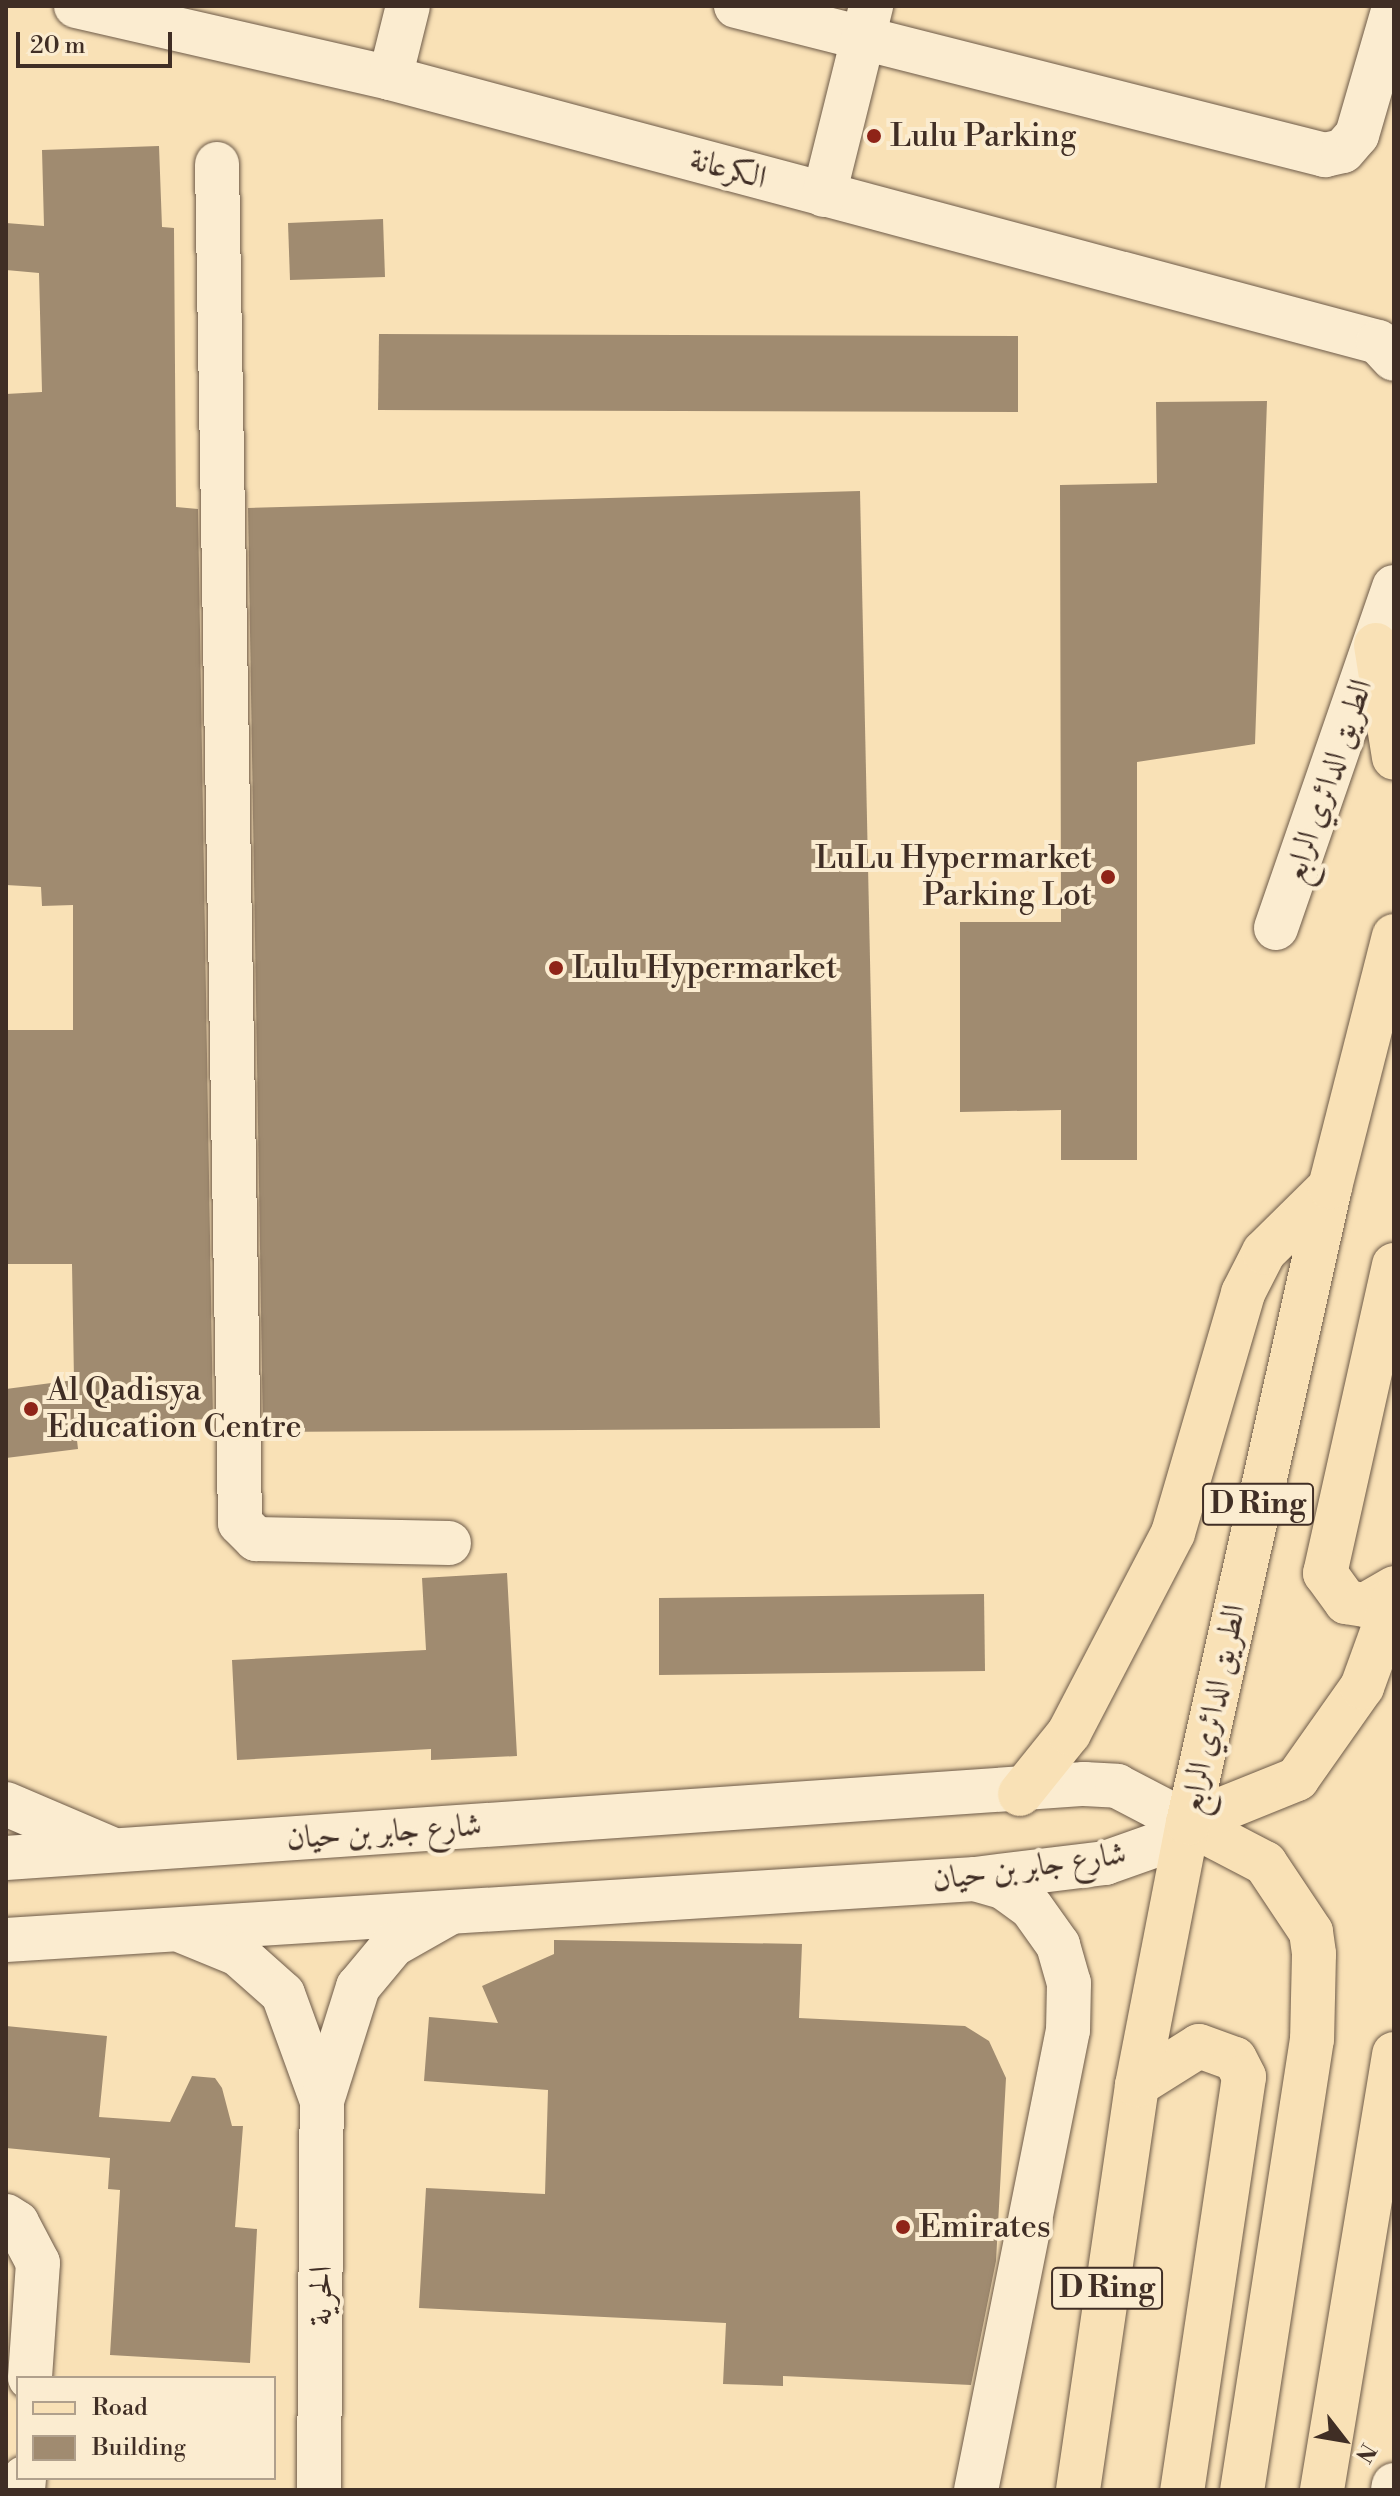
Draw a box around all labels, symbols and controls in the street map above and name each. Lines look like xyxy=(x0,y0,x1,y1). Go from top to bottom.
scale bar xyxy=(20,16,176,66)
text: 20 m xyxy=(30,31,86,61)
place label: Lulu Parking xyxy=(890,117,1076,155)
marker: Lulu Parking xyxy=(865,127,883,145)
street label: الكرعانة xyxy=(686,140,770,198)
street label: الطريق الدائري الرابع xyxy=(1275,674,1381,888)
place label: LuLu Hypermarket Parking Lot xyxy=(815,840,1092,915)
marker: LuLu Hypermarket Parking Lot xyxy=(1099,868,1117,886)
place label: Lulu Hypermarket xyxy=(572,949,837,987)
marker: Lulu Hypermarket xyxy=(547,959,565,977)
place label: Al Qadisya Education Centre xyxy=(47,1372,302,1447)
marker: Al Qadisya Education Centre xyxy=(22,1400,40,1418)
road number: D Ring xyxy=(1202,1478,1314,1530)
street label: الطريق الدائري الرابع xyxy=(1172,1601,1254,1817)
street label: شارع جابر بن حيان xyxy=(285,1806,483,1858)
street label: شارع جابر بن حيان xyxy=(930,1834,1128,1900)
place label: Emirates xyxy=(919,2208,1051,2246)
marker: Emirates xyxy=(894,2218,912,2236)
road number: D Ring xyxy=(1051,2262,1163,2314)
street label: الحرية xyxy=(302,2266,340,2326)
legend xyxy=(16,2376,276,2480)
text: Road xyxy=(92,2393,148,2423)
north arrow xyxy=(1304,2400,1384,2480)
text: Building xyxy=(92,2433,186,2463)
text: N xyxy=(1349,2438,1381,2467)

